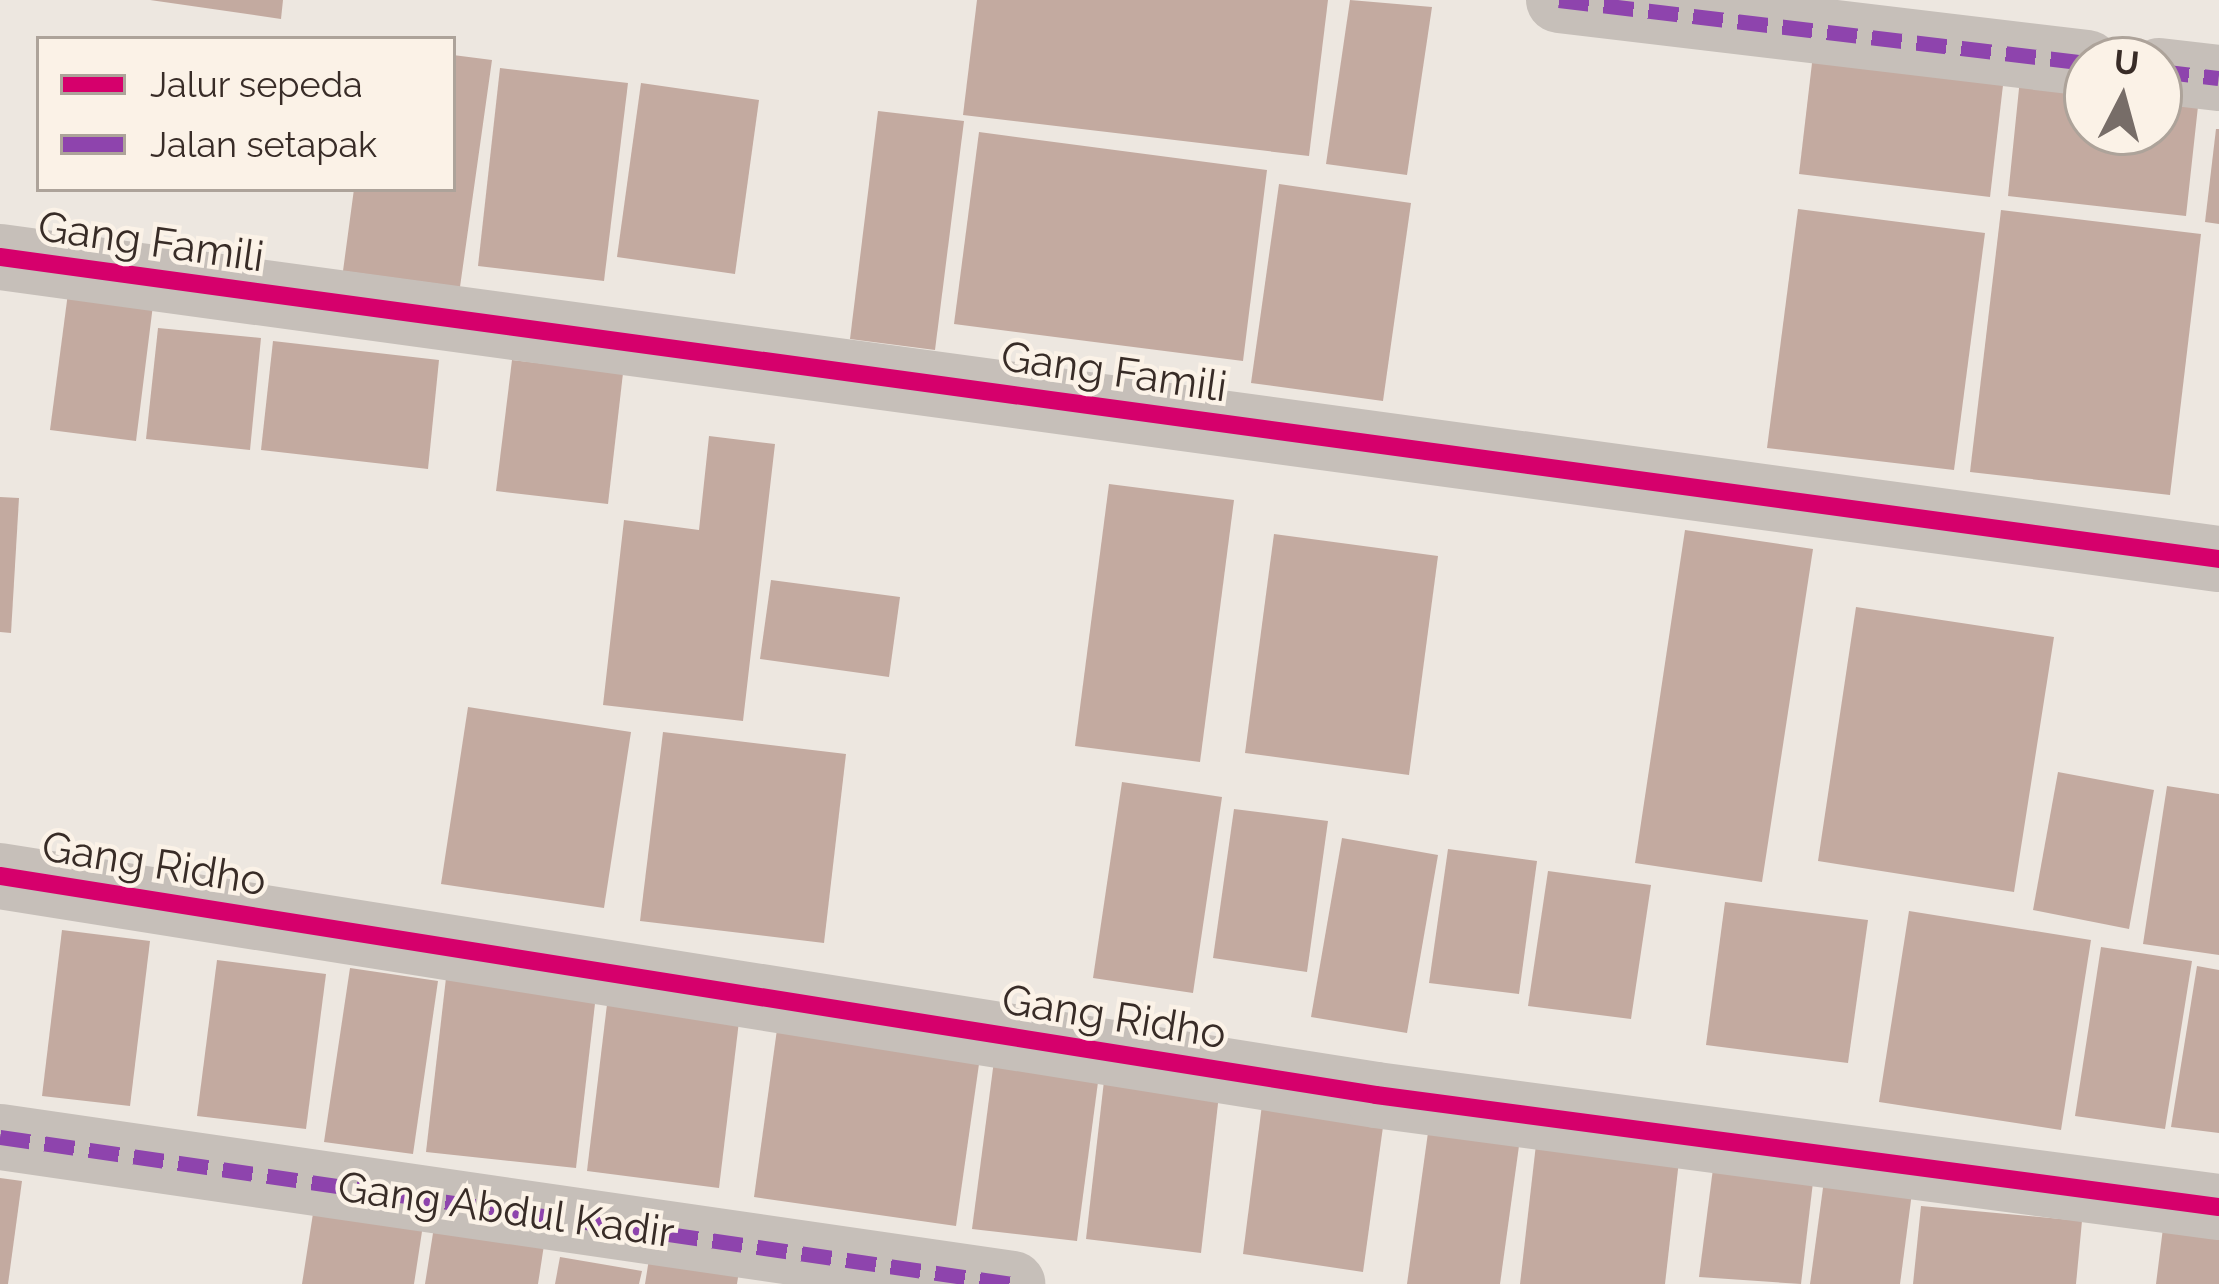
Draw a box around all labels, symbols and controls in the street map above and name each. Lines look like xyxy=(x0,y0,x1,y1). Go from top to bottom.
legend xyxy=(36,36,456,192)
north arrow xyxy=(2063,36,2183,156)
text: U xyxy=(2112,42,2141,83)
text: Jalur sepeda xyxy=(150,63,363,105)
text: Jalan setapak xyxy=(150,123,377,165)
street label: Gang Famili xyxy=(35,201,267,283)
street label: Gang Famili xyxy=(998,331,1230,413)
street label: Gang Ridho xyxy=(38,821,270,907)
street label: Gang Ridho xyxy=(998,974,1230,1060)
street label: Gang Abdul Kadir xyxy=(333,1161,679,1259)

